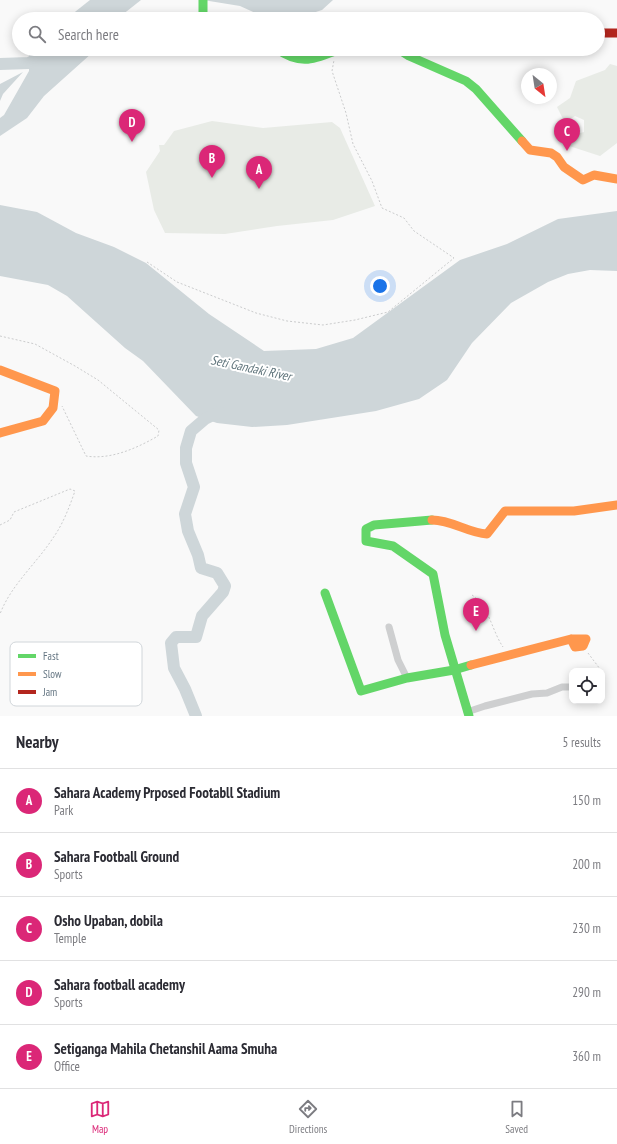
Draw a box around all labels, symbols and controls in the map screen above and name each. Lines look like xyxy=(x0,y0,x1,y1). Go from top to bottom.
search box xyxy=(12,12,605,56)
icon: search xyxy=(26,23,48,45)
text: Search here xyxy=(58,25,119,44)
north arrow xyxy=(521,68,557,104)
pin: D xyxy=(119,109,145,142)
pin: C xyxy=(554,118,580,151)
pin: B xyxy=(199,145,225,178)
pin: A xyxy=(246,156,272,189)
your location xyxy=(370,276,390,296)
water label: Seti Gandaki River xyxy=(209,351,295,385)
pin: E xyxy=(463,598,489,631)
legend xyxy=(10,642,142,706)
text: Fast xyxy=(43,649,59,663)
text: Slow xyxy=(43,667,62,681)
map controls xyxy=(569,668,605,704)
button: locate xyxy=(569,668,605,704)
text: Jam xyxy=(42,685,57,699)
text: Nearby xyxy=(16,731,59,753)
text: 5 results xyxy=(562,734,601,751)
text: Sahara Academy Prposed Footabll Stadium xyxy=(54,783,280,802)
text: A xyxy=(26,792,32,809)
text: 150 m xyxy=(572,792,601,809)
text: Park xyxy=(54,802,73,819)
text: Sahara Football Ground xyxy=(54,847,179,866)
text: B xyxy=(26,856,32,873)
text: 200 m xyxy=(572,856,601,873)
text: Sports xyxy=(54,866,83,883)
text: Osho Upaban, dobila xyxy=(54,911,163,930)
text: C xyxy=(26,920,32,937)
text: 230 m xyxy=(572,920,601,937)
text: Temple xyxy=(54,930,86,947)
text: Sahara football academy xyxy=(54,975,185,994)
text: D xyxy=(26,984,32,1001)
text: 290 m xyxy=(572,984,601,1001)
text: Sports xyxy=(54,994,83,1011)
text: Setiganga Mahila Chetanshil Aama Smuha xyxy=(54,1039,277,1058)
text: E xyxy=(26,1048,32,1065)
text: 360 m xyxy=(572,1048,601,1065)
text: Office xyxy=(54,1058,80,1075)
tab: Map xyxy=(89,1098,111,1136)
tab: Directions xyxy=(289,1098,327,1136)
tab: Saved xyxy=(505,1098,528,1136)

